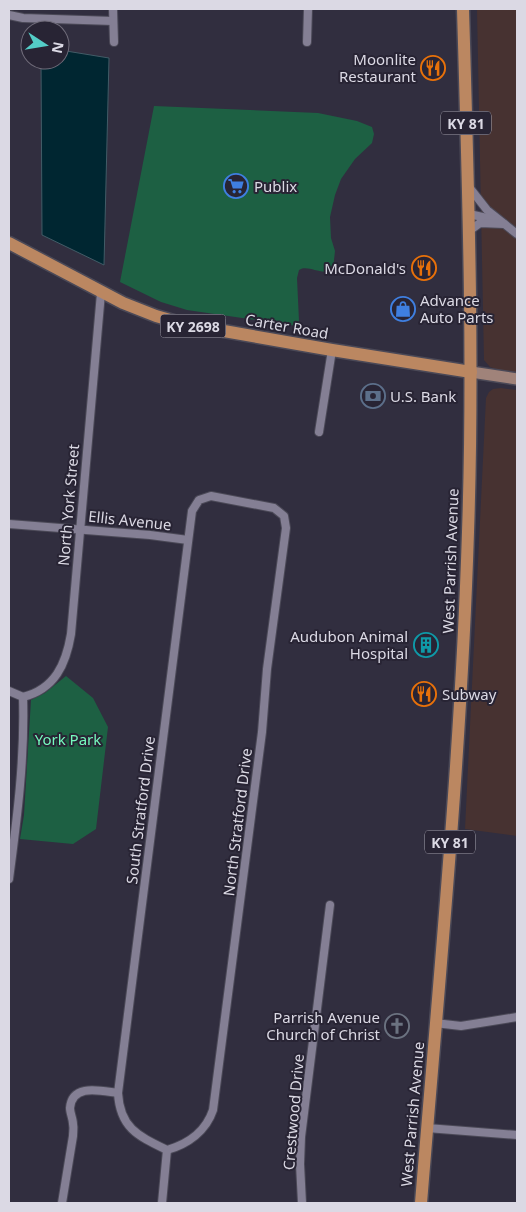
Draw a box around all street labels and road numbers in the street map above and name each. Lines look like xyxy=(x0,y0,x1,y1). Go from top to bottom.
road number: KY 81 xyxy=(441,112,491,134)
street label: Carter Road xyxy=(244,309,330,343)
road number: KY 2698 xyxy=(160,314,226,338)
street label: North York Street xyxy=(53,443,83,567)
street label: West Parrish Avenue xyxy=(437,488,463,634)
street label: Ellis Avenue xyxy=(87,506,173,534)
street label: South Stratford Drive xyxy=(121,735,159,885)
street label: North Stratford Drive xyxy=(218,747,256,897)
road number: KY 81 xyxy=(425,830,475,854)
street label: West Parrish Avenue xyxy=(396,1041,428,1187)
street label: Crestwood Drive xyxy=(278,1053,308,1171)

